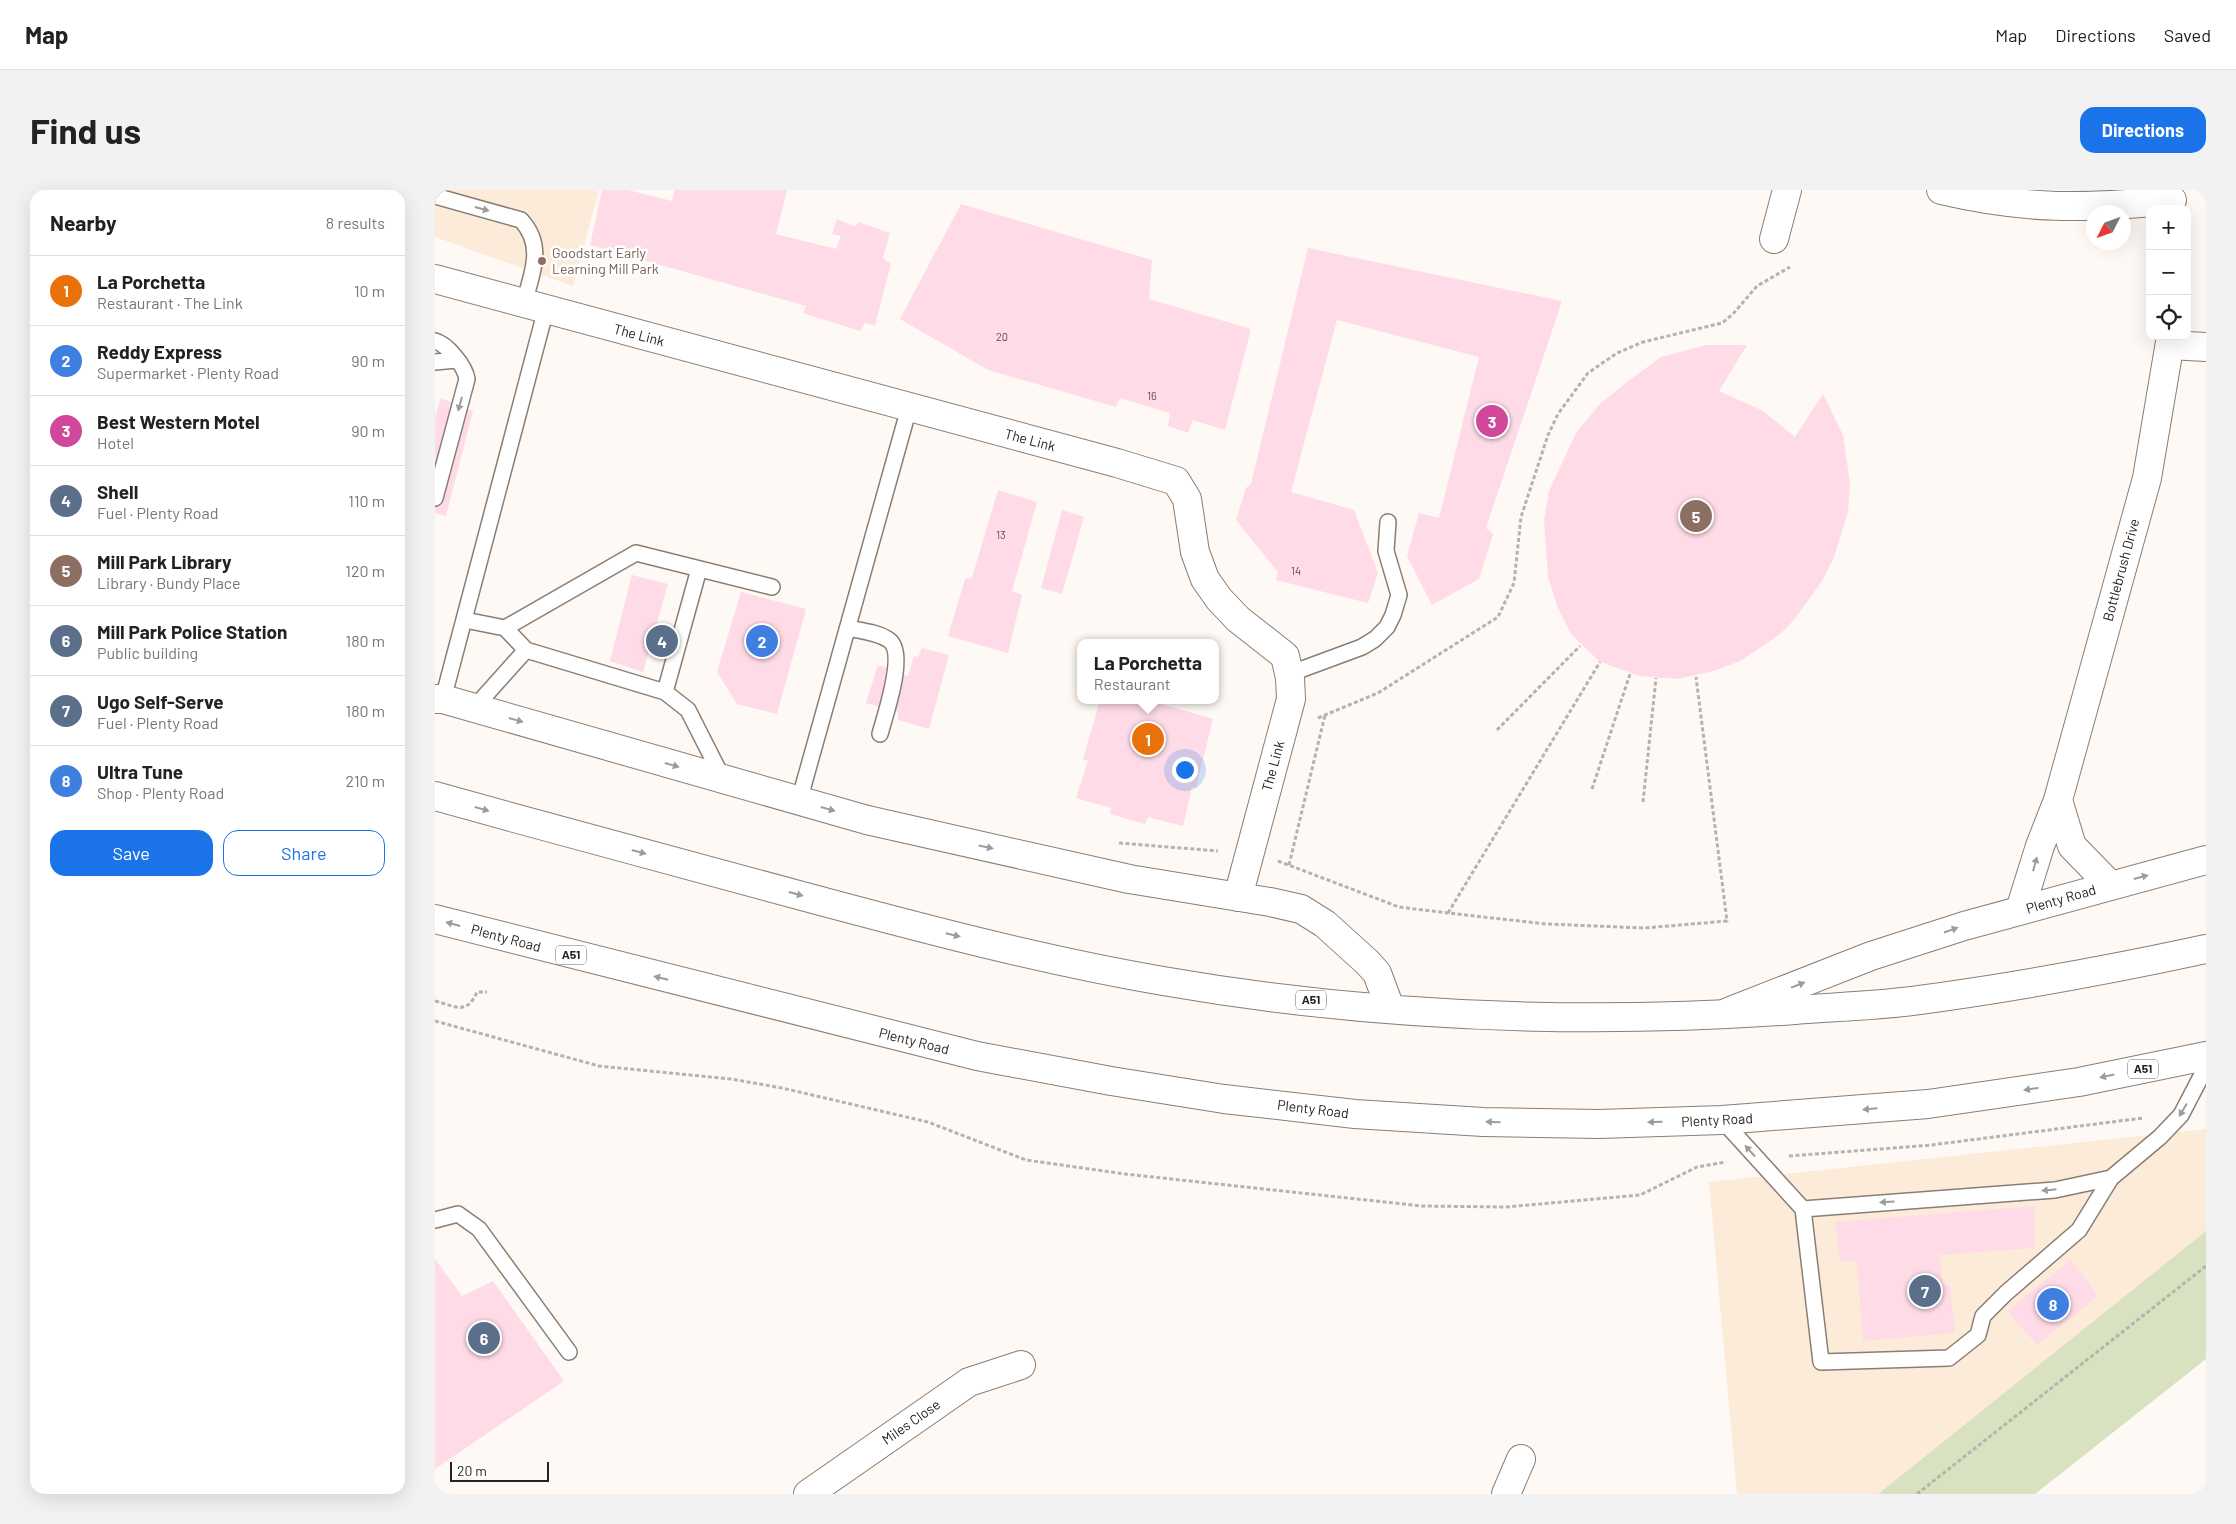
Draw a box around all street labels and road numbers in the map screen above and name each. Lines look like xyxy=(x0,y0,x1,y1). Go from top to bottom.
street label: The Link xyxy=(612,320,666,349)
street label: The Link xyxy=(1003,425,1057,454)
street label: Bottlebrush Drive xyxy=(2099,517,2142,623)
street label: The Link xyxy=(1258,739,1287,793)
street label: Plenty Road xyxy=(2024,880,2098,917)
street label: Plenty Road xyxy=(469,920,543,955)
road number: A51 xyxy=(556,946,586,964)
road number: A51 xyxy=(1296,990,1326,1010)
street label: Plenty Road xyxy=(877,1024,951,1057)
road number: A51 xyxy=(2128,1060,2158,1079)
street label: Plenty Road xyxy=(1276,1096,1350,1121)
street label: Plenty Road xyxy=(1681,1109,1753,1130)
street label: Miles Close xyxy=(878,1395,943,1448)

